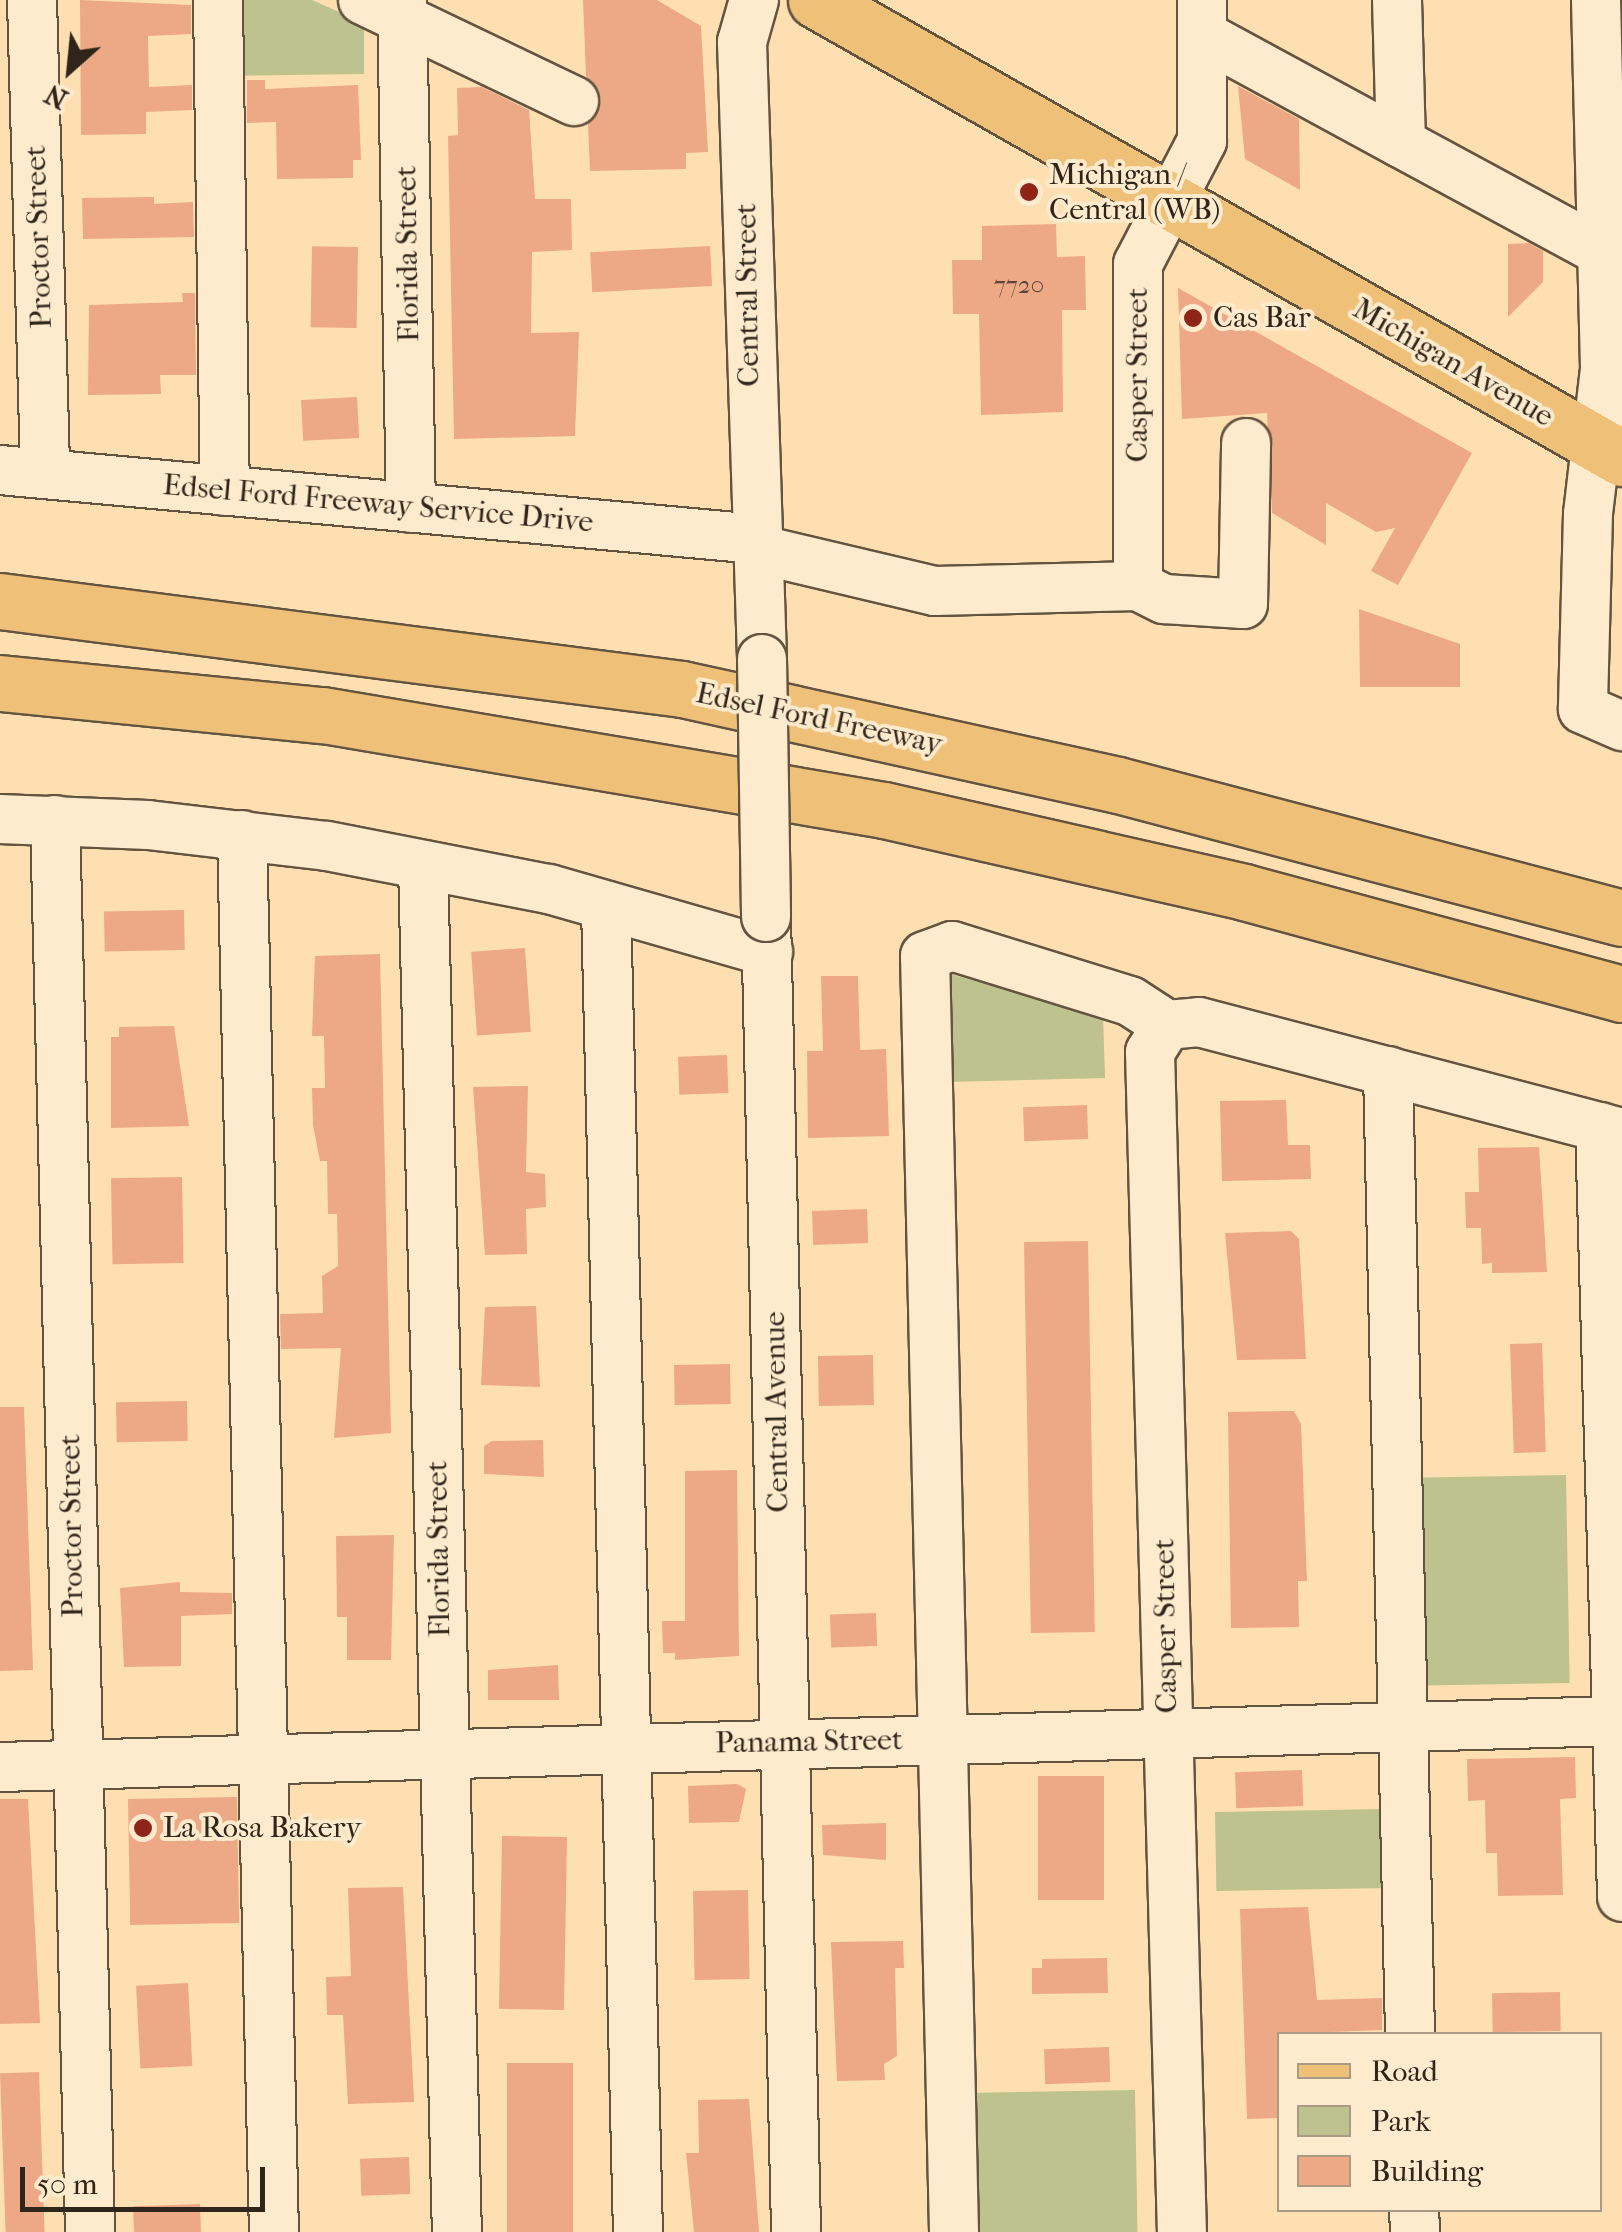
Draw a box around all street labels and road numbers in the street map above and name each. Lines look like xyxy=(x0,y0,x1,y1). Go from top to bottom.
street label: Proctor Street xyxy=(18,145,60,329)
street label: Florida Street xyxy=(388,165,428,343)
street label: Central Street xyxy=(728,203,768,387)
street label: Casper Street xyxy=(1120,288,1156,462)
street label: Michigan Avenue xyxy=(1346,291,1560,435)
street label: Edsel Ford Freeway Service Drive xyxy=(161,467,595,541)
street label: Edsel Ford Freeway xyxy=(693,675,945,763)
street label: Central Avenue xyxy=(757,1311,797,1513)
street label: Proctor Street xyxy=(52,1434,92,1618)
street label: Florida Street xyxy=(419,1460,459,1638)
street label: Casper Street xyxy=(1146,1538,1186,1714)
street label: Panama Street xyxy=(715,1722,903,1762)

